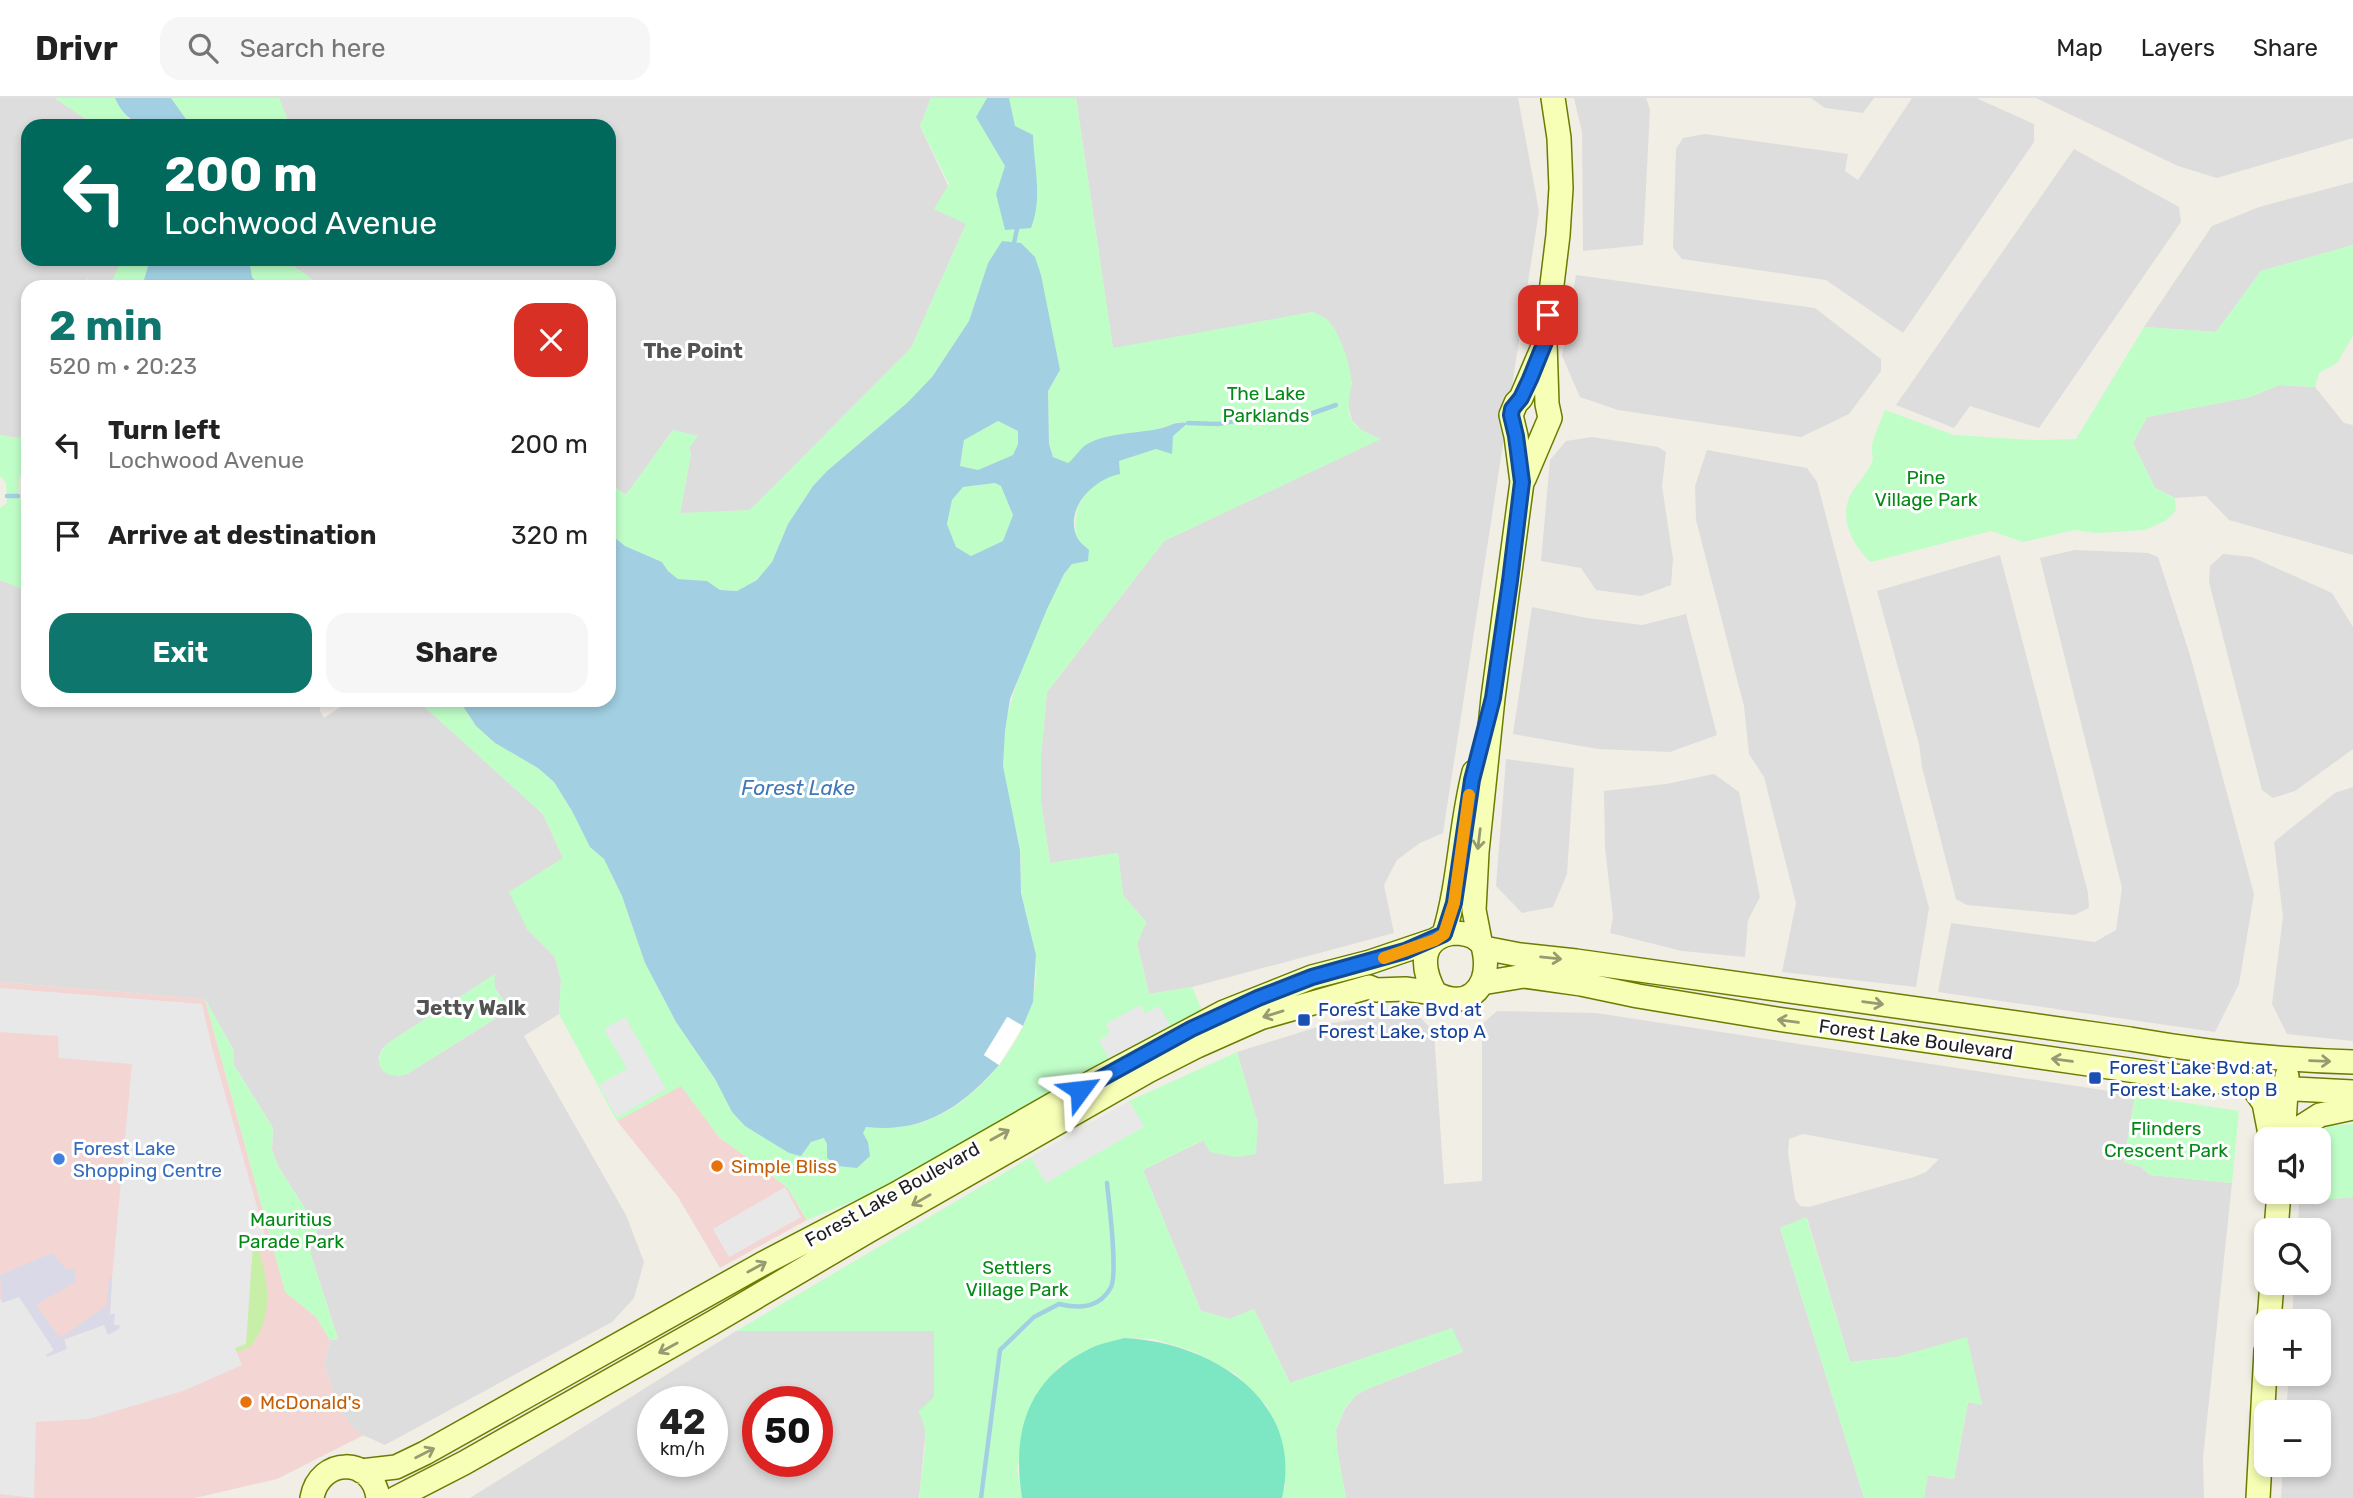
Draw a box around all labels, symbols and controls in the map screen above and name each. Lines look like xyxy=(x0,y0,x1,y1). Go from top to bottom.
search box xyxy=(160,17,650,80)
text: Drivr xyxy=(35,29,118,68)
icon: search xyxy=(184,29,222,67)
text: Search here xyxy=(240,33,386,64)
text: Map xyxy=(2056,34,2103,62)
text: Layers xyxy=(2141,34,2215,62)
text: Share xyxy=(2253,34,2318,62)
text: 200 m xyxy=(164,145,318,203)
icon: left xyxy=(49,147,140,238)
text: Lochwood Avenue xyxy=(164,204,437,242)
pin xyxy=(1518,285,1578,345)
icon: arrive xyxy=(1529,296,1567,334)
text: 2 min xyxy=(49,301,163,351)
button: close xyxy=(514,303,588,377)
district label: The Point xyxy=(643,338,743,363)
text: 520 m · 20:23 xyxy=(49,352,197,380)
park label: The Lake Parklands xyxy=(1222,382,1310,427)
text: Turn left xyxy=(108,415,220,446)
icon: left xyxy=(49,426,87,464)
text: 200 m xyxy=(510,429,588,460)
text: Lochwood Avenue xyxy=(108,446,304,474)
park label: Pine Village Park xyxy=(1875,466,1978,511)
icon: arrive xyxy=(49,517,87,555)
text: Arrive at destination xyxy=(108,520,376,551)
text: 320 m xyxy=(511,520,588,551)
button: Exit xyxy=(49,613,312,693)
button: Share xyxy=(326,613,588,693)
water label: Forest Lake xyxy=(741,775,855,800)
one-way arrow xyxy=(1473,827,1486,849)
one-way arrow xyxy=(1539,952,1562,965)
district label: Jetty Walk xyxy=(416,995,527,1020)
one-way arrow xyxy=(1861,997,1884,1010)
place label: Forest Lake Bvd at Forest Lake, stop A xyxy=(1318,998,1486,1043)
one-way arrow xyxy=(1262,1008,1284,1021)
marker: Forest Lake Bvd at Forest Lake, stop A xyxy=(1296,1012,1312,1028)
one-way arrow xyxy=(1777,1014,1800,1027)
street label: Forest Lake Boulevard xyxy=(1817,1014,2015,1065)
position arrow xyxy=(1043,1053,1117,1127)
one-way arrow xyxy=(2051,1053,2073,1066)
one-way arrow xyxy=(2309,1055,2332,1068)
place label: Forest Lake Bvd at Forest Lake, stop B xyxy=(2109,1056,2277,1101)
marker: Forest Lake Bvd at Forest Lake, stop B xyxy=(2087,1070,2103,1086)
park label: Flinders Crescent Park xyxy=(2104,1117,2228,1162)
map controls xyxy=(2254,1127,2331,1477)
button: sound xyxy=(2254,1127,2331,1204)
one-way arrow xyxy=(989,1128,1010,1141)
place label: Forest Lake Shopping Centre xyxy=(73,1137,222,1182)
street label: Forest Lake Boulevard xyxy=(801,1137,984,1252)
marker: Forest Lake Shopping Centre xyxy=(51,1151,67,1167)
place label: Simple Bliss xyxy=(731,1155,837,1178)
marker: Simple Bliss xyxy=(709,1158,725,1174)
one-way arrow xyxy=(911,1194,932,1207)
park label: Mauritius Parade Park xyxy=(238,1208,344,1253)
button: search xyxy=(2254,1218,2331,1295)
park label: Settlers Village Park xyxy=(966,1256,1069,1301)
one-way arrow xyxy=(747,1260,767,1274)
button: + xyxy=(2254,1309,2331,1386)
one-way arrow xyxy=(659,1341,679,1355)
speed limit sign: 50 xyxy=(742,1386,833,1477)
place label: McDonald's xyxy=(260,1391,361,1414)
marker: McDonald's xyxy=(238,1394,254,1410)
button: − xyxy=(2254,1400,2331,1477)
text: 42 xyxy=(659,1401,706,1443)
text: km/h xyxy=(660,1438,705,1460)
one-way arrow xyxy=(415,1445,435,1459)

